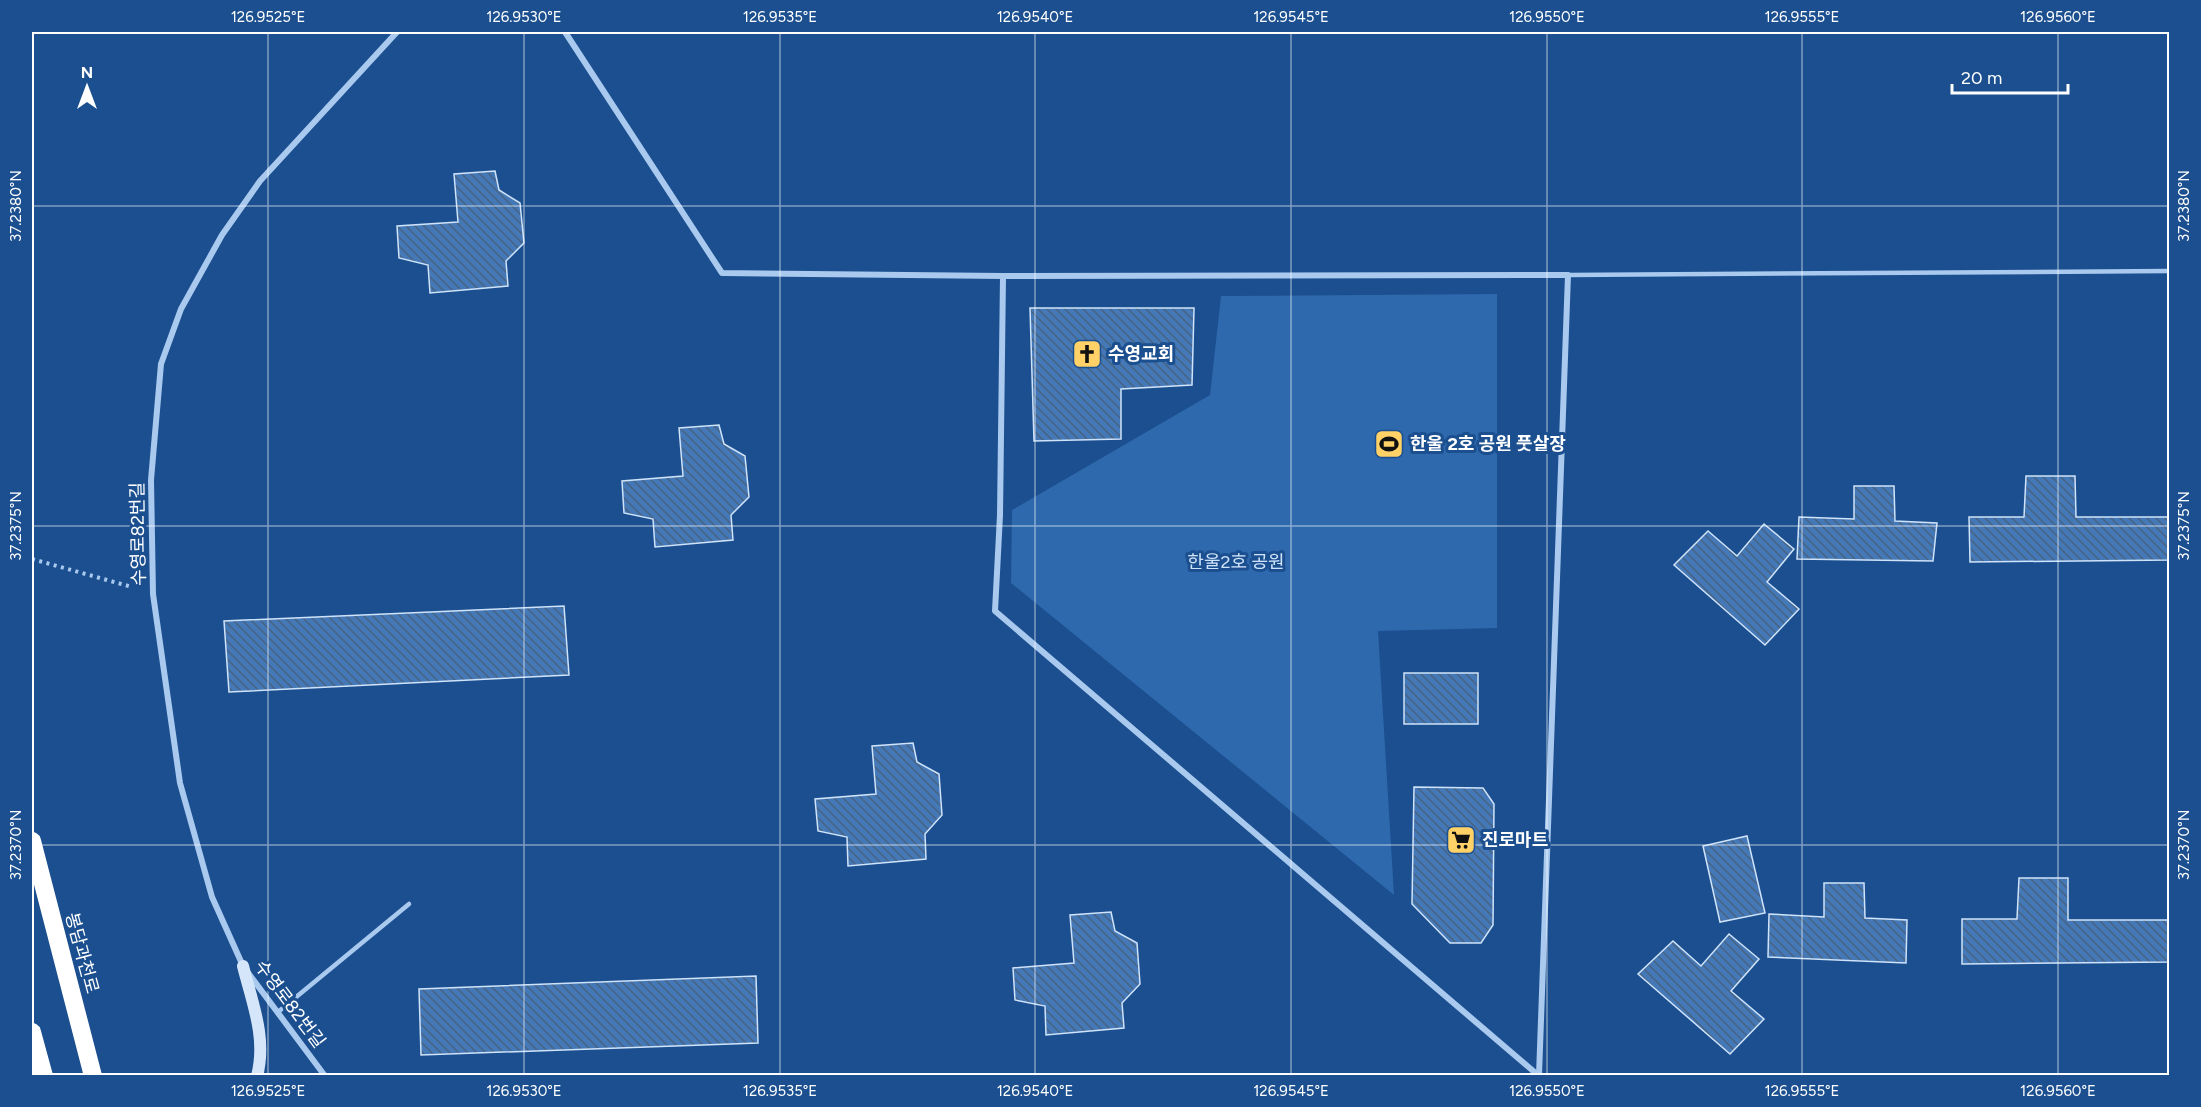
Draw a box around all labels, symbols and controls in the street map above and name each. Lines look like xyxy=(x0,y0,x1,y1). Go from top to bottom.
text: 126.9525°E xyxy=(231,8,305,26)
text: 126.9530°E xyxy=(486,8,562,26)
text: 126.9535°E xyxy=(743,8,817,26)
text: 126.9540°E xyxy=(997,8,1073,26)
text: 126.9545°E xyxy=(1253,8,1329,26)
text: 126.9550°E xyxy=(1509,8,1585,26)
text: 126.9555°E xyxy=(1765,8,1839,26)
text: 126.9560°E xyxy=(2020,8,2096,26)
north arrow xyxy=(57,57,117,117)
scale bar xyxy=(1952,57,2068,95)
text: N xyxy=(81,63,93,82)
text: 20 m xyxy=(1961,67,2002,89)
text: 37.2380°N xyxy=(7,170,25,242)
text: 37.2380°N xyxy=(2175,170,2193,242)
church icon: 수영교회 xyxy=(1071,338,1103,370)
place label: 수영교회 xyxy=(1108,343,1174,365)
sports icon: 한울 2호 공원 풋살장 xyxy=(1373,428,1405,460)
place label: 한울 2호 공원 풋살장 xyxy=(1410,433,1566,455)
street label: 수영로82번길 xyxy=(126,482,150,586)
text: 37.2375°N xyxy=(7,491,25,561)
text: 37.2375°N xyxy=(2175,491,2193,561)
park label: 한울2호 공원 xyxy=(1187,551,1285,573)
text: 37.2370°N xyxy=(7,810,25,880)
text: 37.2370°N xyxy=(2175,810,2193,880)
supermarket icon: 진로마트 xyxy=(1445,824,1477,856)
place label: 진로마트 xyxy=(1482,829,1548,851)
street label: 봉담과천로 xyxy=(61,910,103,996)
street label: 수영로82번길 xyxy=(250,956,330,1052)
text: 126.9525°E xyxy=(231,1082,305,1100)
text: 126.9530°E xyxy=(486,1082,562,1100)
text: 126.9535°E xyxy=(743,1082,817,1100)
text: 126.9540°E xyxy=(997,1082,1073,1100)
text: 126.9545°E xyxy=(1253,1082,1329,1100)
text: 126.9550°E xyxy=(1509,1082,1585,1100)
text: 126.9555°E xyxy=(1765,1082,1839,1100)
text: 126.9560°E xyxy=(2020,1082,2096,1100)

